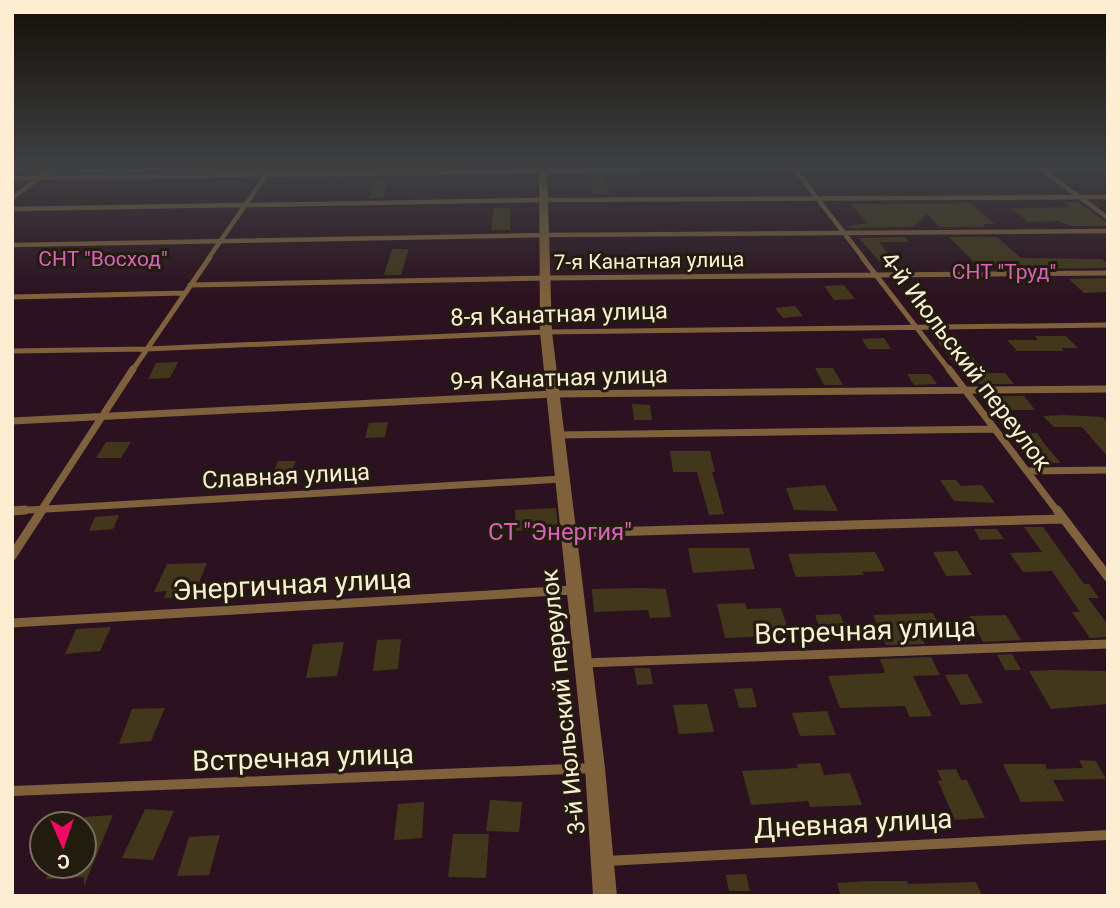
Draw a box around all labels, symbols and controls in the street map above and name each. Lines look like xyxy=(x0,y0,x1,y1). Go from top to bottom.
street label: 4-й Июльский переулок xyxy=(875,246,1057,476)
park label: СНТ "Восход" xyxy=(38,247,168,271)
street label: 7-я Канатная улица xyxy=(553,247,745,275)
park label: СНТ "Труд" xyxy=(952,260,1056,284)
street label: 8-я Канатная улица xyxy=(450,296,668,332)
street label: 9-я Канатная улица xyxy=(450,360,668,396)
street label: Славная улица xyxy=(201,458,371,494)
park label: СТ "Энергия" xyxy=(488,518,632,546)
street label: Энергичная улица xyxy=(172,562,412,607)
street label: 3-й Июльский переулок xyxy=(535,568,591,836)
street label: Встречная улица xyxy=(754,610,976,651)
street label: Встречная улица xyxy=(192,737,414,778)
street label: Дневная улица xyxy=(753,802,953,845)
north arrow xyxy=(28,810,98,880)
text: С xyxy=(57,850,70,873)

